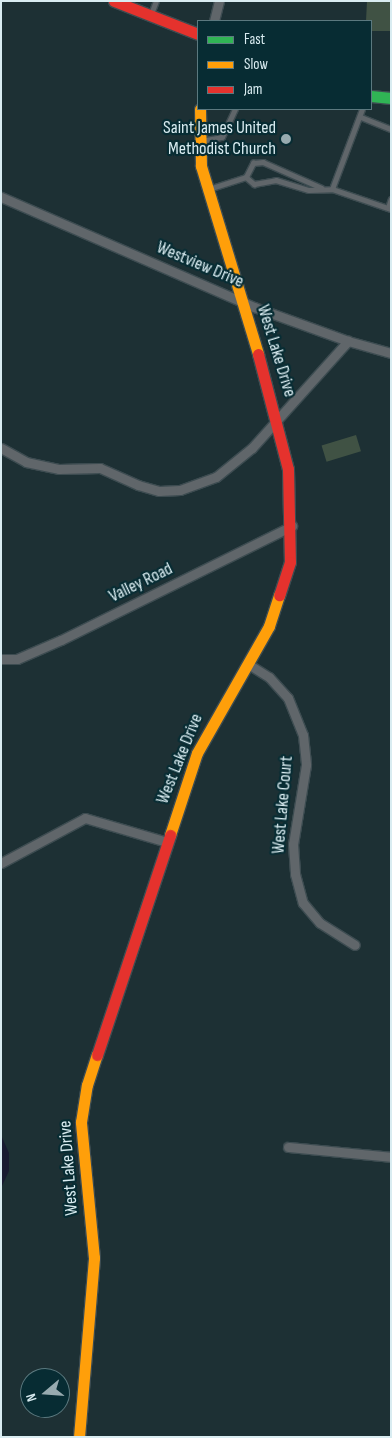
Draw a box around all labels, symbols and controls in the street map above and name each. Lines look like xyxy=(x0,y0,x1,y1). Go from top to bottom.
legend xyxy=(197,20,372,110)
text: Fast xyxy=(244,30,265,49)
text: Slow xyxy=(244,55,268,74)
text: Jam xyxy=(244,80,262,99)
place label: Saint James United Methodist Church xyxy=(163,118,276,160)
marker: Saint James United Methodist Church xyxy=(280,133,292,145)
street label: Westview Drive xyxy=(153,237,247,293)
street label: West Lake Drive xyxy=(252,302,300,400)
street label: Valley Road xyxy=(106,558,176,608)
street label: West Lake Drive xyxy=(152,711,208,807)
street label: West Lake Court xyxy=(268,755,298,855)
street label: West Lake Drive xyxy=(55,1120,83,1216)
north arrow xyxy=(20,1368,70,1418)
text: N xyxy=(22,1391,40,1404)

